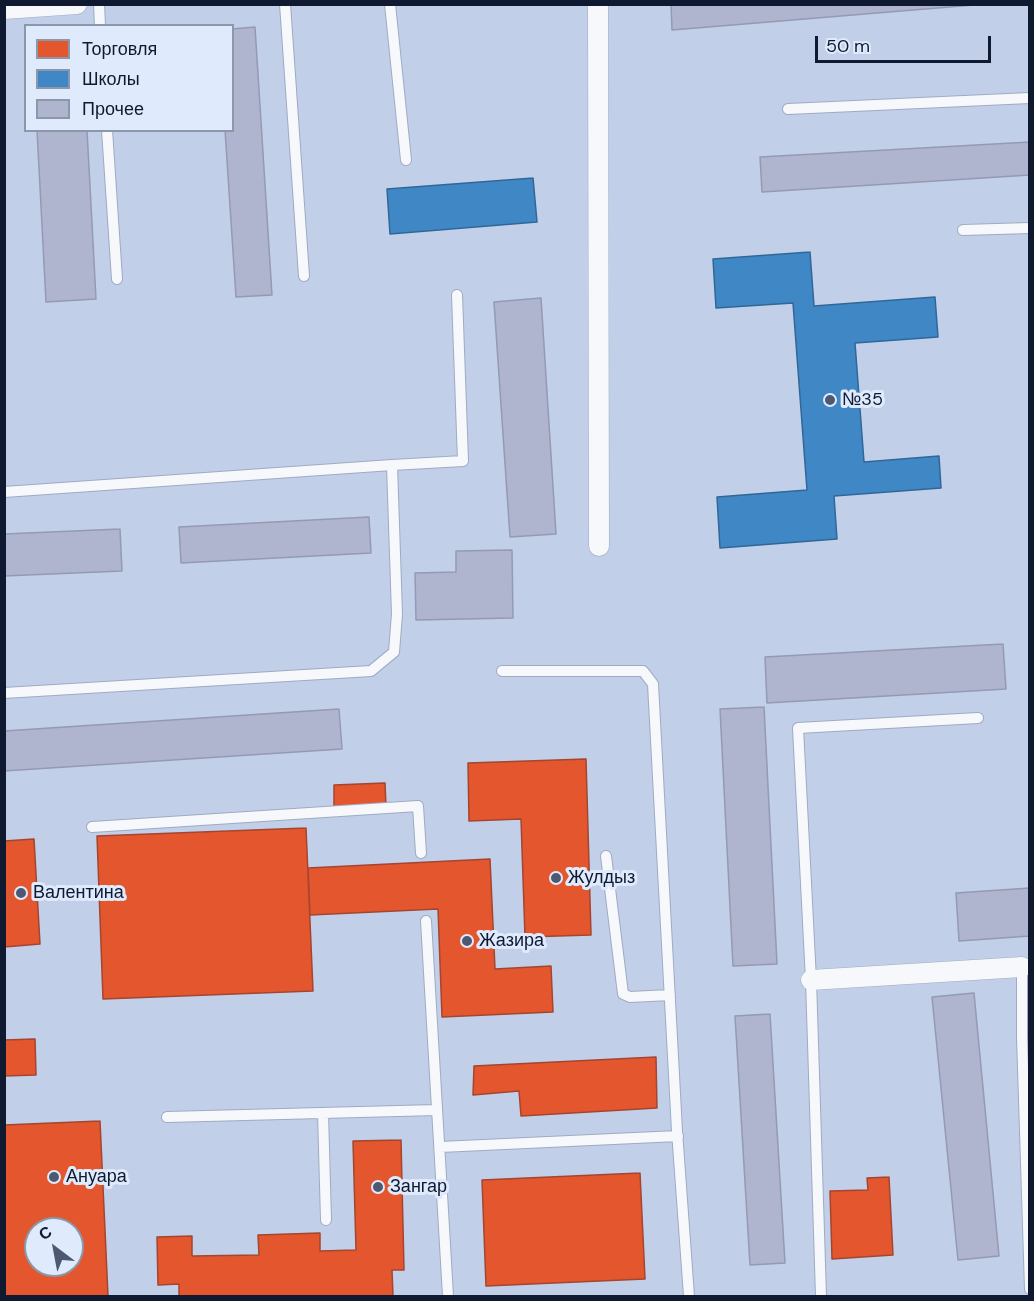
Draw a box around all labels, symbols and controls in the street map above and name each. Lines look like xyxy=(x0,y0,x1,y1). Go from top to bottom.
legend xyxy=(24,24,234,132)
scale bar xyxy=(818,24,994,62)
text: 50 m xyxy=(826,34,870,58)
text: Торговля xyxy=(82,37,157,61)
text: Школы xyxy=(82,67,140,91)
text: Прочее xyxy=(82,97,144,121)
place label: №35 xyxy=(842,389,883,411)
marker: №35 xyxy=(823,393,837,407)
place label: Жулдыз xyxy=(568,867,635,889)
marker: Жулдыз xyxy=(549,871,563,885)
place label: Валентина xyxy=(33,882,124,904)
marker: Валентина xyxy=(14,886,28,900)
place label: Жазира xyxy=(479,930,544,952)
marker: Жазира xyxy=(460,934,474,948)
place label: Ануара xyxy=(66,1166,127,1188)
marker: Ануара xyxy=(47,1170,61,1184)
place label: Зангар xyxy=(390,1176,447,1198)
marker: Зангар xyxy=(371,1180,385,1194)
north arrow xyxy=(24,1217,84,1277)
text: С xyxy=(35,1221,56,1245)

